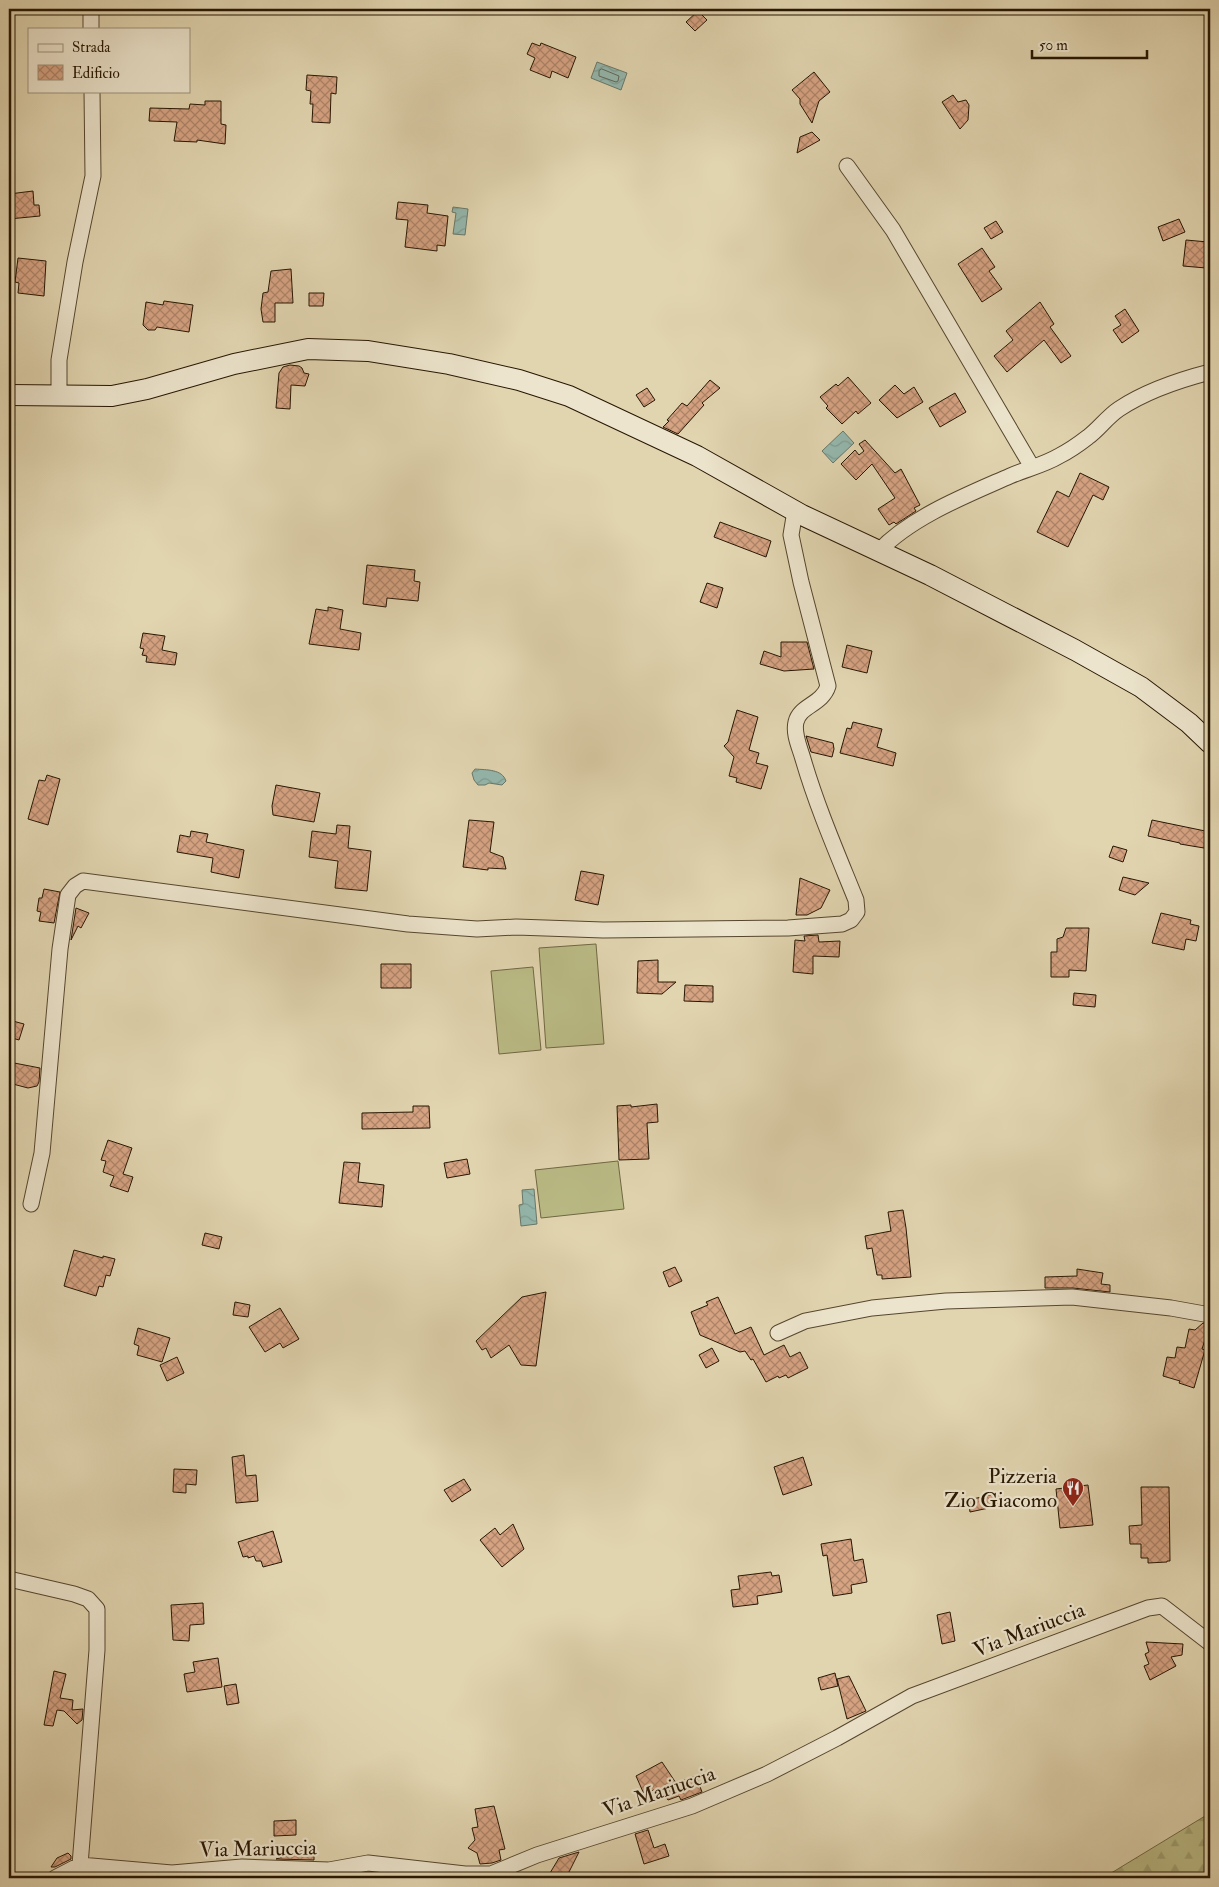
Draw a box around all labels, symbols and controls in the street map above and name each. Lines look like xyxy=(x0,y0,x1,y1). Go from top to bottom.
legend xyxy=(28,28,190,92)
scale bar xyxy=(1032,28,1146,60)
text: 50 m xyxy=(1039,36,1068,55)
text: Strada xyxy=(72,38,111,57)
text: Edificio xyxy=(72,64,120,83)
place label: Pizzeria Zio Giacomo xyxy=(945,1463,1057,1514)
restaurant icon: Pizzeria Zio Giacomo xyxy=(1061,1476,1085,1507)
street label: Via Mariuccia xyxy=(969,1596,1089,1664)
street label: Via Mariuccia xyxy=(599,1760,719,1824)
street label: Via Mariuccia xyxy=(199,1834,317,1864)

